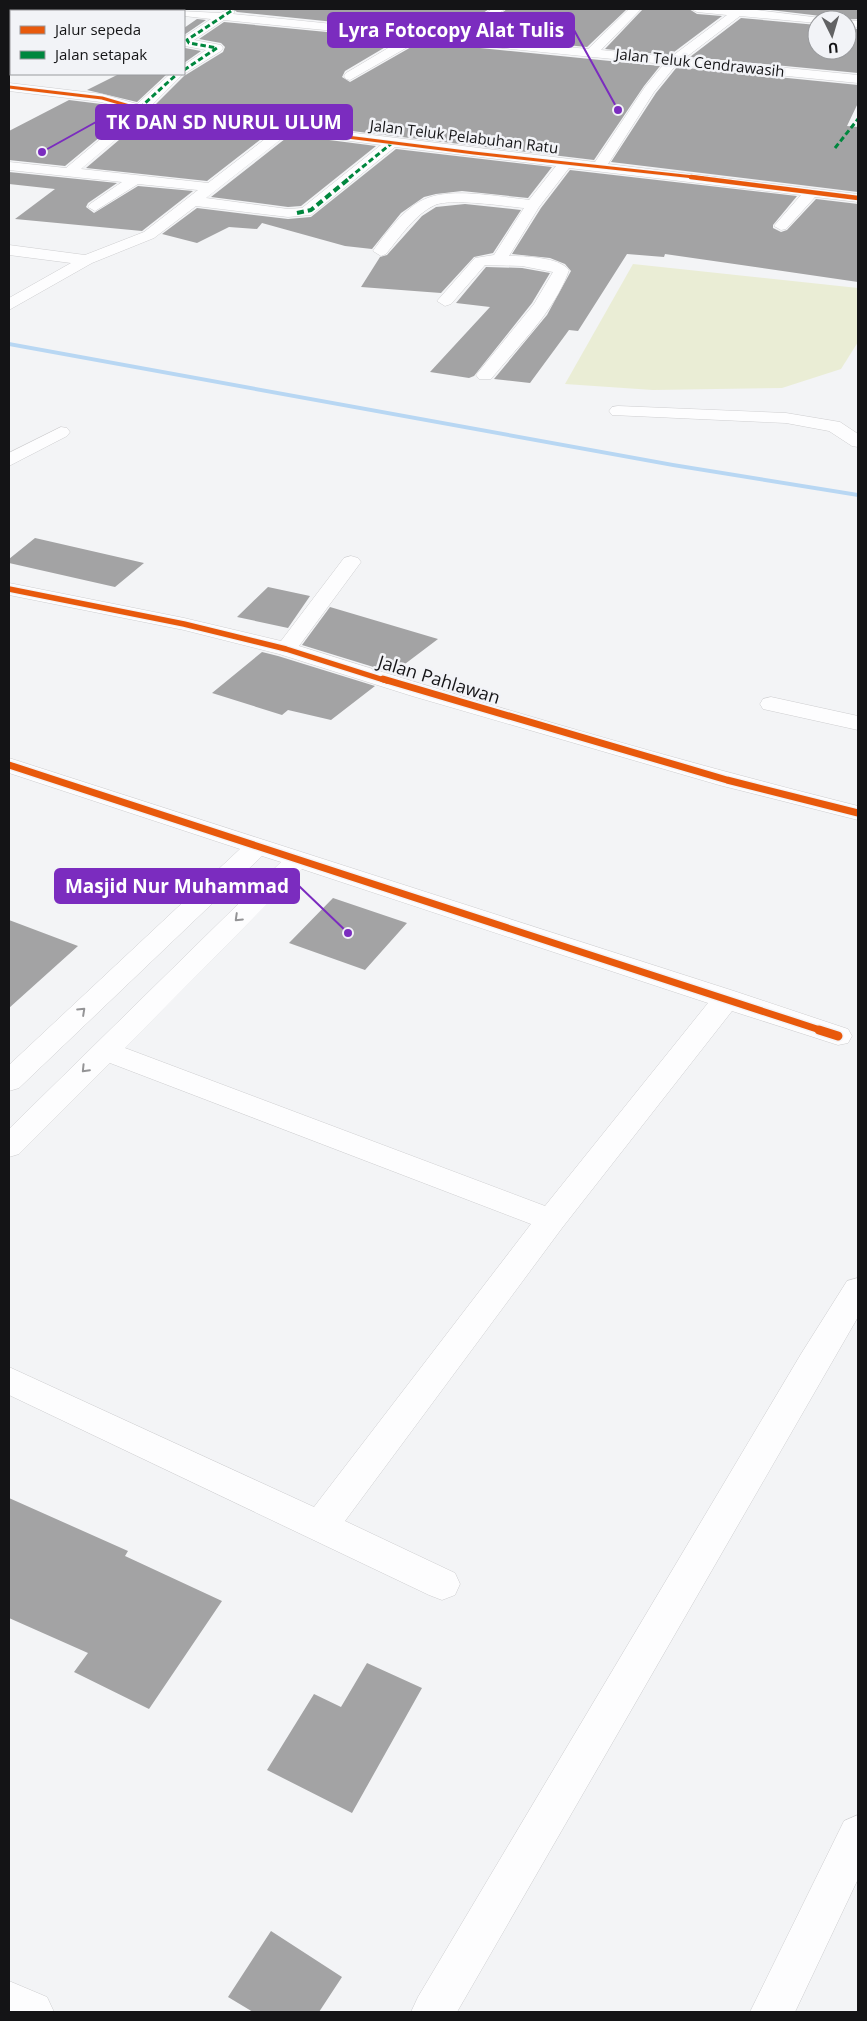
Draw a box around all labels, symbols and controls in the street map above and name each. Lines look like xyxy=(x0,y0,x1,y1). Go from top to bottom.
legend xyxy=(10,10,185,75)
north arrow xyxy=(807,10,857,60)
callout: Lyra Fotocopy Alat Tulis xyxy=(328,13,574,47)
text: Lyra Fotocopy Alat Tulis xyxy=(338,17,564,43)
text: Jalur sepeda xyxy=(53,19,141,39)
text: U xyxy=(827,39,839,58)
street label: Jalan Teluk Cendrawasih xyxy=(613,43,786,81)
text: Jalan setapak xyxy=(53,44,147,64)
callout: TK DAN SD NURUL ULUM xyxy=(96,105,352,139)
text: TK DAN SD NURUL ULUM xyxy=(106,109,342,135)
street label: Jalan Teluk Pelabuhan Ratu xyxy=(367,114,560,157)
street label: Jalan Pahlawan xyxy=(373,648,503,709)
callout: Masjid Nur Muhammad xyxy=(55,869,299,903)
text: Masjid Nur Muhammad xyxy=(65,873,289,899)
one-way arrow xyxy=(235,912,244,921)
one-way arrow xyxy=(77,1008,86,1017)
one-way arrow xyxy=(82,1063,91,1072)

